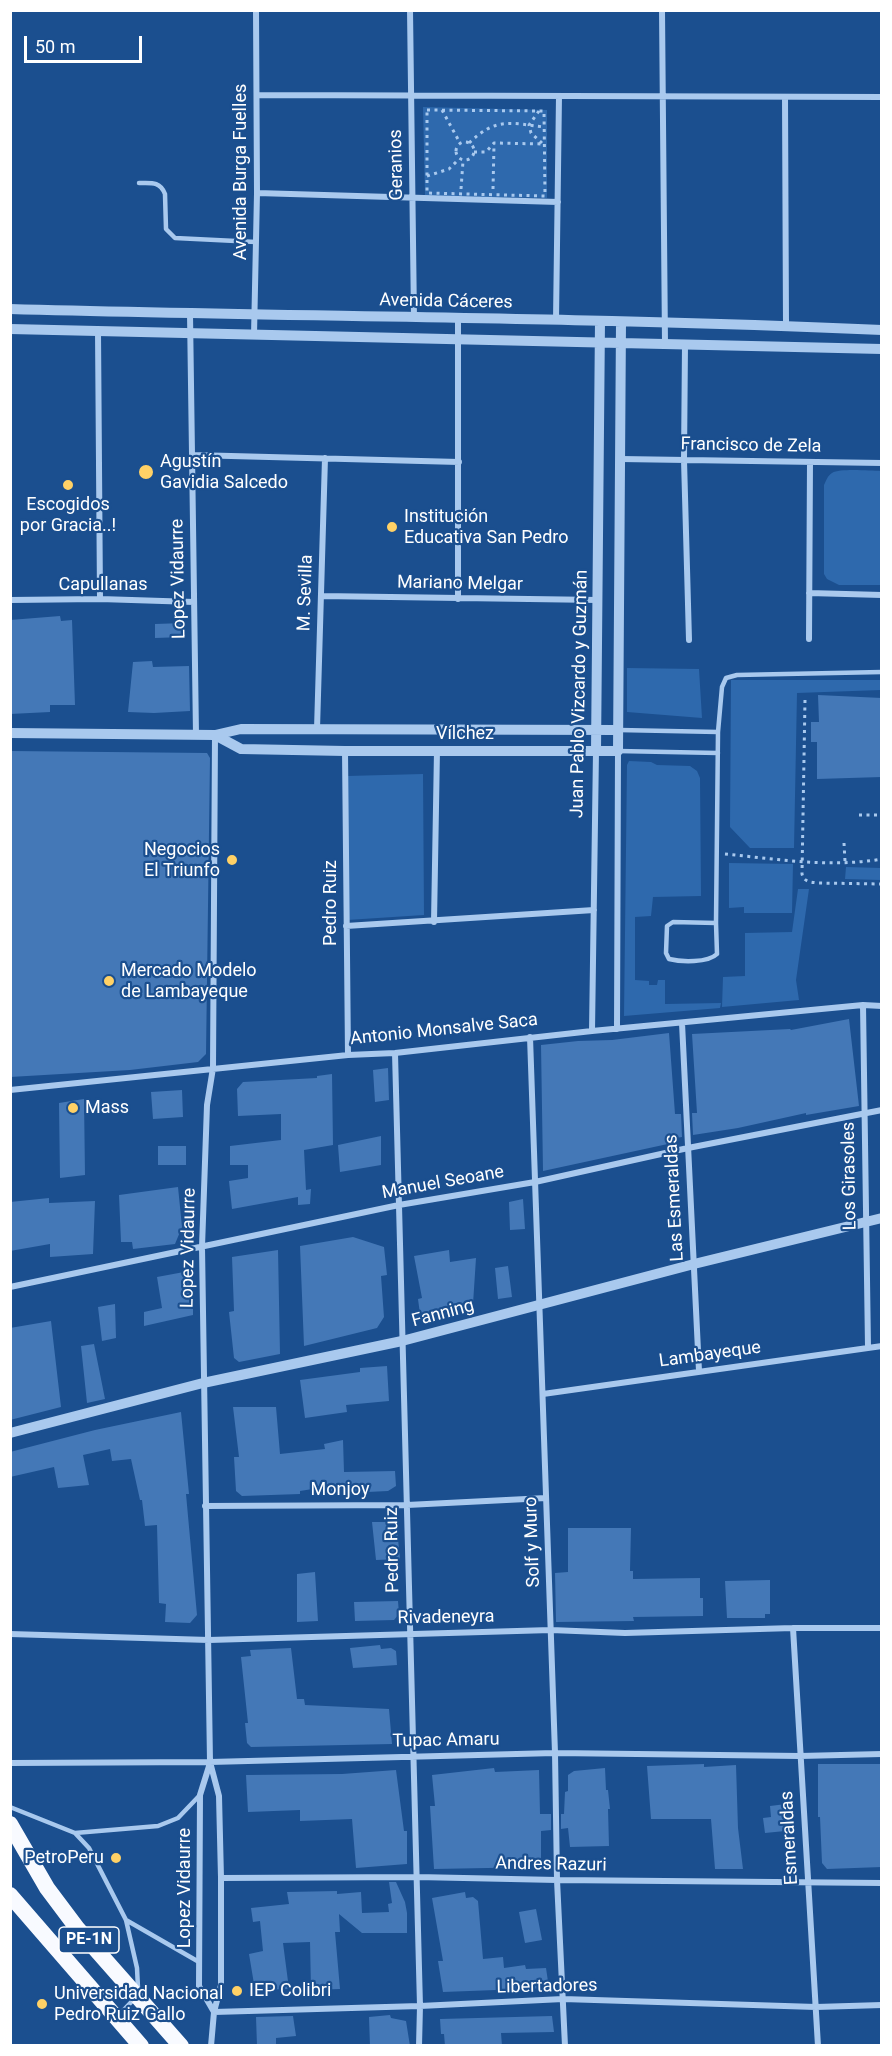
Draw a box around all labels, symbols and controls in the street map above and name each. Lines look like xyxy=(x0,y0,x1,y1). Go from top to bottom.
scale bar xyxy=(27,24,146,62)
text: 50 m xyxy=(35,36,75,57)
street label: Avenida Burga Fuelles xyxy=(230,84,252,260)
street label: Geranios xyxy=(386,129,408,201)
street label: Avenida Cáceres xyxy=(379,290,513,314)
street label: Francisco de Zela xyxy=(680,434,822,458)
place label: Agustín Gavidia Salcedo xyxy=(160,451,288,494)
marker: Agustín Gavidia Salcedo xyxy=(137,463,155,481)
marker: Escogidos por Gracia..! xyxy=(61,478,75,492)
place label: Escogidos por Gracia..! xyxy=(20,494,116,536)
place label: Institución Educativa San Pedro xyxy=(404,506,568,548)
street label: Lopez Vidaurre xyxy=(167,519,191,639)
marker: Institución Educativa San Pedro xyxy=(385,520,399,534)
street label: M. Sevilla xyxy=(294,554,318,632)
street label: Juan Pablo Vizcardo y Guzmán xyxy=(567,570,593,818)
street label: Mariano Melgar xyxy=(397,572,523,596)
street label: Capullanas xyxy=(58,574,148,596)
street label: Vílchez xyxy=(436,723,494,745)
place label: Negocios El Triunfo xyxy=(144,839,220,882)
marker: Negocios El Triunfo xyxy=(225,853,239,867)
street label: Pedro Ruiz xyxy=(320,860,342,946)
place label: Mercado Modelo de Lambayeque xyxy=(121,960,257,1002)
marker: Mercado Modelo de Lambayeque xyxy=(102,974,116,988)
street label: Antonio Monsalve Saca xyxy=(349,1009,539,1051)
place label: Mass xyxy=(85,1097,129,1119)
marker: Mass xyxy=(66,1101,80,1115)
street label: Los Girasoles xyxy=(838,1121,862,1231)
street label: Las Esmeraldas xyxy=(661,1134,689,1262)
street label: Manuel Seoane xyxy=(380,1162,506,1204)
street label: Lopez Vidaurre xyxy=(177,1188,201,1308)
street label: Fanning xyxy=(409,1295,477,1333)
street label: Lambayeque xyxy=(658,1337,762,1373)
street label: Monjoy xyxy=(311,1479,369,1501)
street label: Solf y Muro xyxy=(521,1496,545,1588)
street label: Pedro Ruiz xyxy=(381,1507,405,1593)
street label: Rivadeneyra xyxy=(397,1606,495,1630)
street label: Tupac Amaru xyxy=(392,1729,500,1753)
street label: Esmeraldas xyxy=(777,1790,803,1886)
street label: Lopez Vidaurre xyxy=(174,1828,196,1948)
place label: PetroPeru xyxy=(24,1847,104,1869)
marker: PetroPeru xyxy=(109,1851,123,1865)
street label: Andres Razuri xyxy=(495,1853,607,1877)
road number: PE-1N xyxy=(59,1927,119,1953)
street label: Libertadores xyxy=(496,1975,598,1999)
place label: IEP Colibri xyxy=(249,1980,331,2002)
place label: Universidad Nacional Pedro Ruiz Gallo xyxy=(54,1983,223,2026)
marker: IEP Colibri xyxy=(230,1984,244,1998)
marker: Universidad Nacional Pedro Ruiz Gallo xyxy=(35,1997,49,2011)

